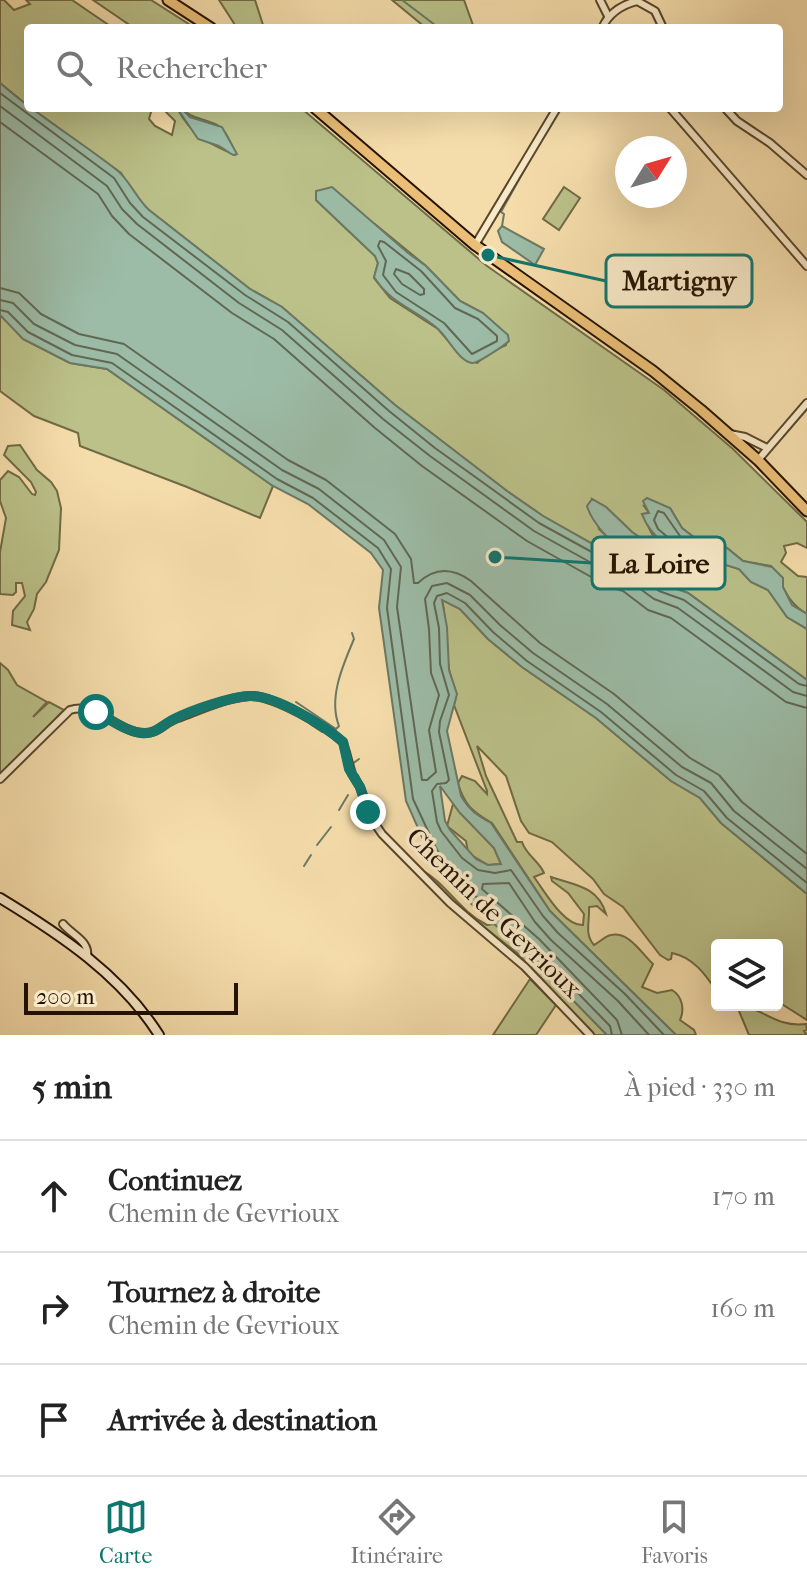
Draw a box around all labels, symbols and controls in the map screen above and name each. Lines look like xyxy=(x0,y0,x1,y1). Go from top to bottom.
search box xyxy=(24,24,783,112)
icon: search xyxy=(52,46,96,90)
text: Rechercher xyxy=(116,51,267,86)
north arrow xyxy=(615,136,687,208)
callout: Martigny xyxy=(606,255,752,307)
text: Martigny xyxy=(622,264,738,297)
callout: La Loire xyxy=(592,537,725,589)
text: La Loire xyxy=(609,547,710,580)
route start xyxy=(78,694,114,730)
route end xyxy=(350,794,386,830)
street label: Chemin de Gevrioux xyxy=(400,822,588,1005)
map controls xyxy=(711,939,783,1011)
button: layers xyxy=(711,939,783,1011)
scale bar xyxy=(24,979,238,1015)
text: 200 m xyxy=(36,984,95,1010)
text: 5 min xyxy=(32,1067,112,1107)
text: À pied · 330 m xyxy=(625,1072,775,1103)
text: Continuez xyxy=(108,1163,242,1198)
icon: ahead xyxy=(32,1174,76,1218)
text: 170 m xyxy=(712,1181,775,1212)
text: Chemin de Gevrioux xyxy=(108,1198,339,1229)
text: Tournez à droite xyxy=(108,1275,320,1310)
icon: right xyxy=(32,1286,76,1330)
text: 160 m xyxy=(710,1293,775,1324)
text: Chemin de Gevrioux xyxy=(108,1310,339,1341)
icon: arrive xyxy=(32,1398,76,1442)
text: Arrivée à destination xyxy=(108,1403,377,1438)
tab: Carte xyxy=(99,1495,152,1569)
tab: Itinéraire xyxy=(350,1495,443,1569)
tab: Favoris xyxy=(641,1495,708,1569)

